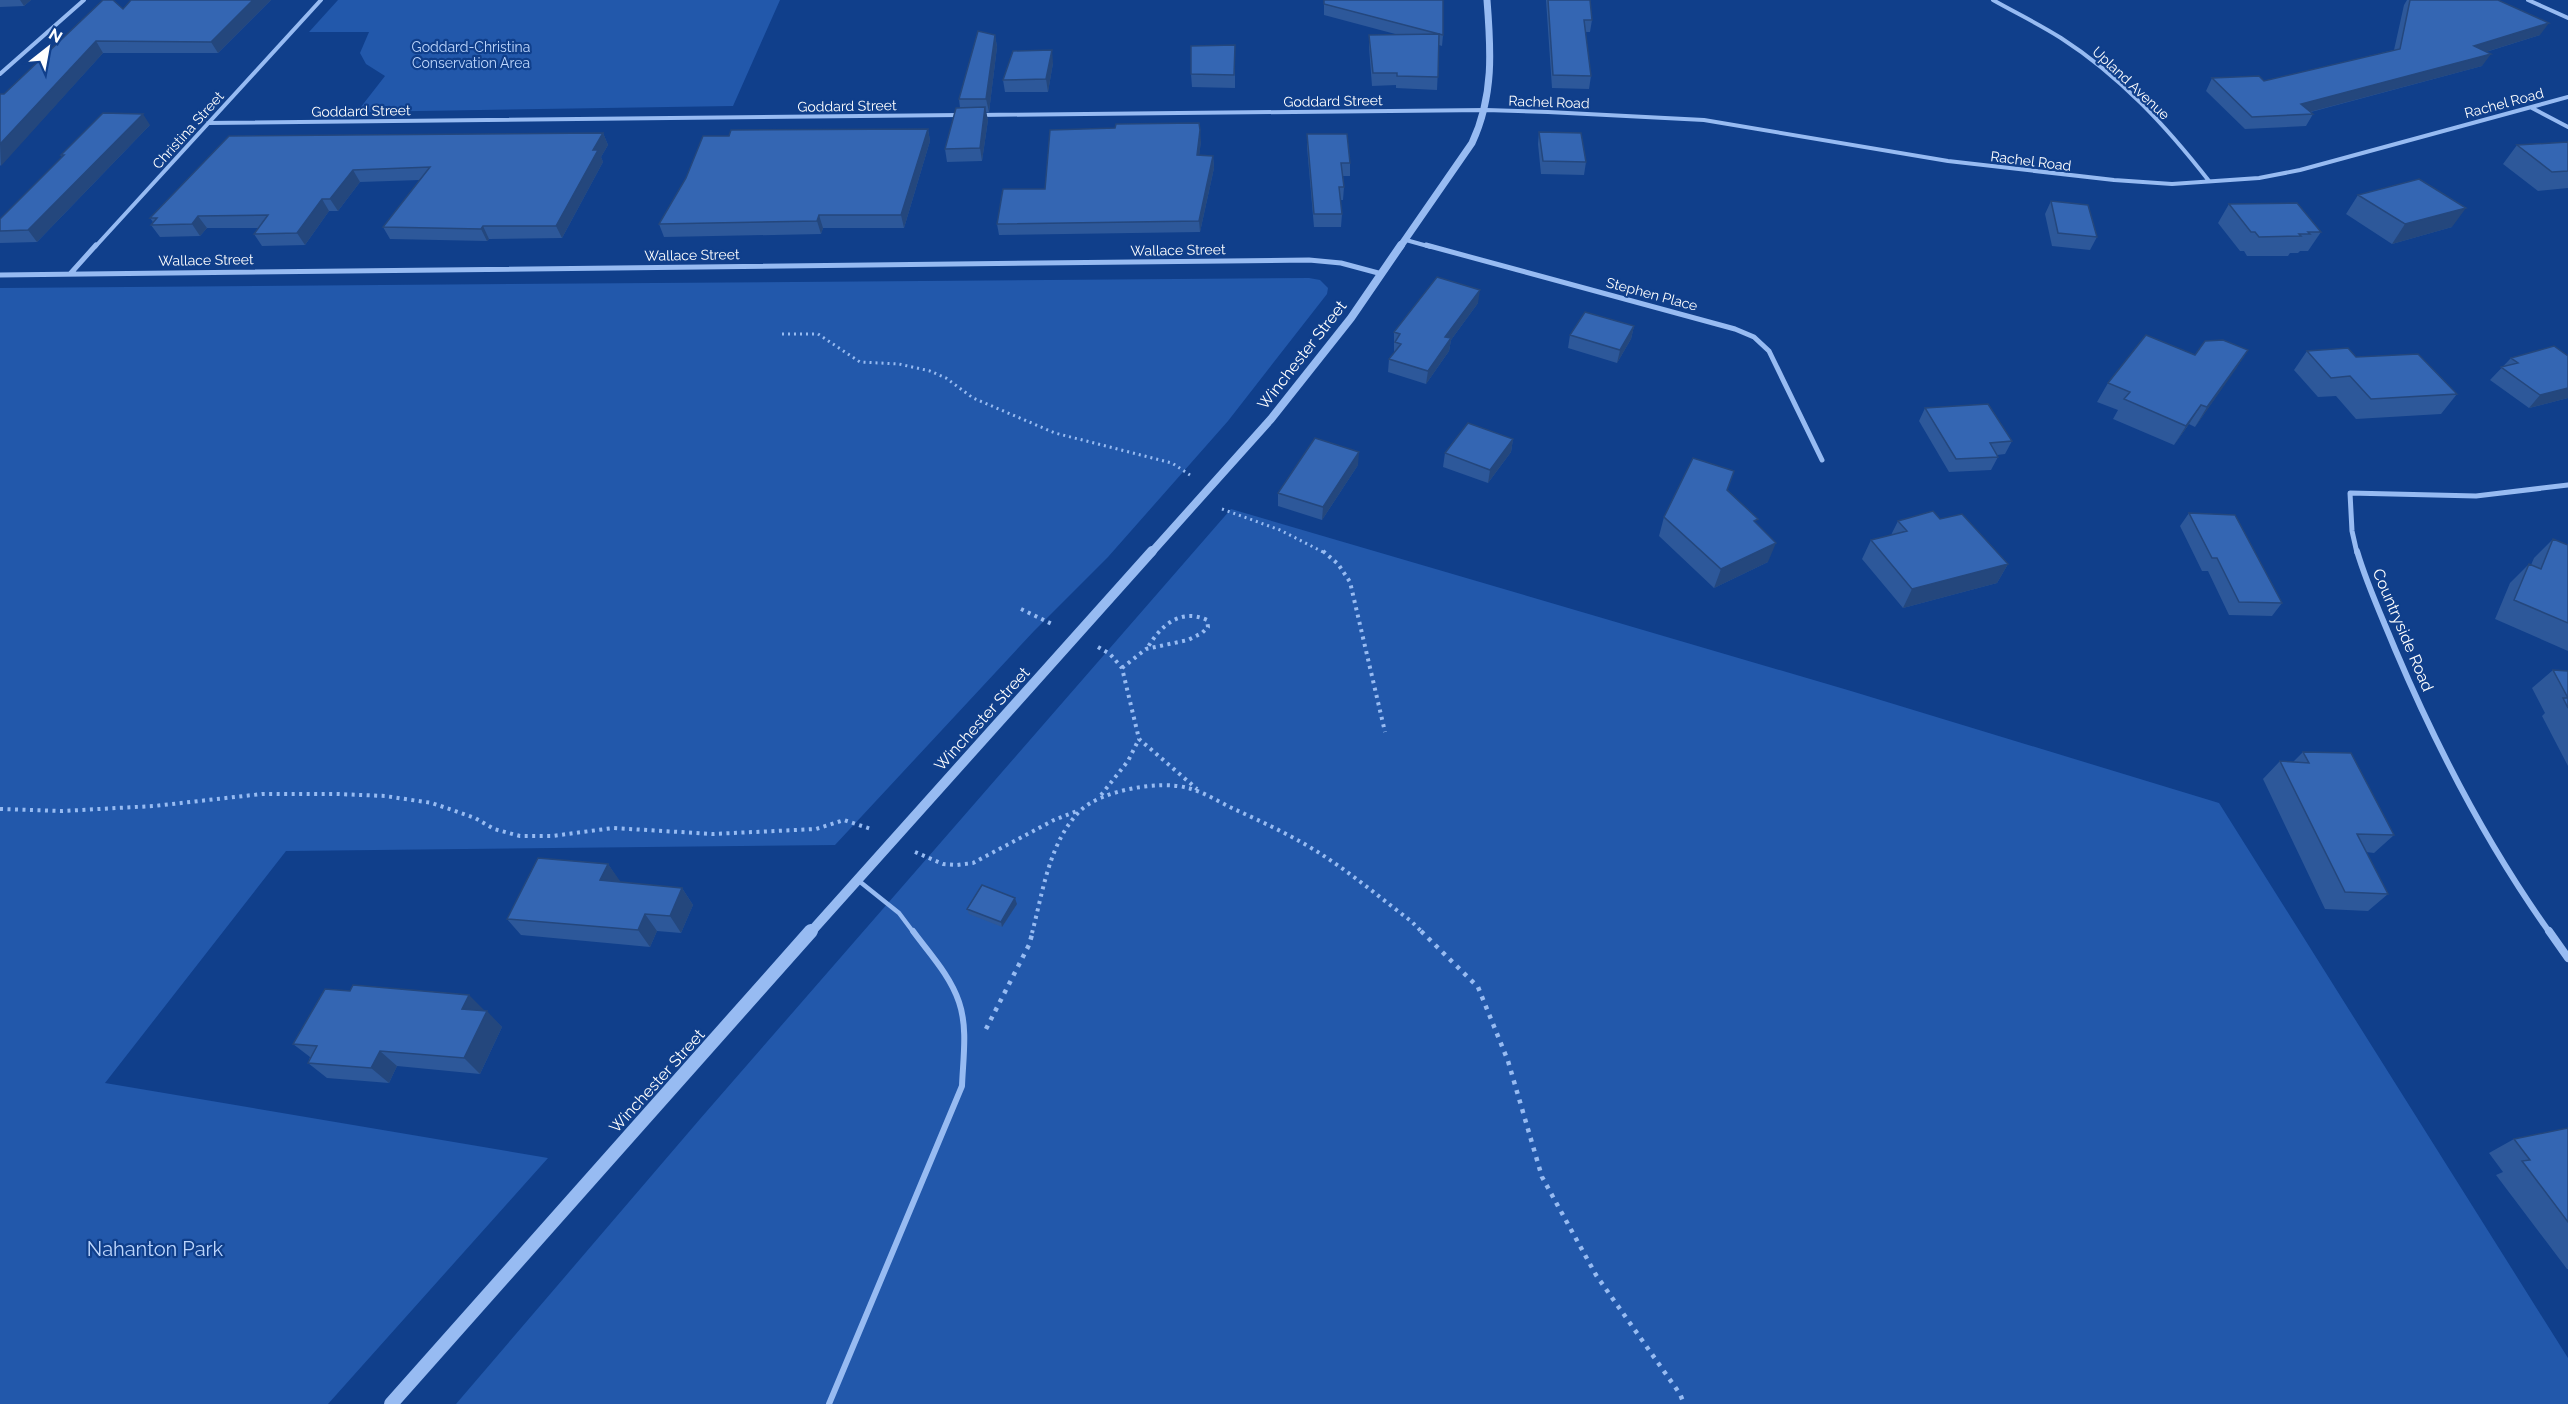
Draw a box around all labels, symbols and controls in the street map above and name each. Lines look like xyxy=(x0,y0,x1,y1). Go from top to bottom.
north arrow xyxy=(18,18,78,78)
text: N xyxy=(45,24,66,47)
park label: Goddard-Christina Conservation Area xyxy=(412,39,530,71)
street label: Upland Avenue xyxy=(2089,43,2173,123)
street label: Rachel Road xyxy=(2463,85,2545,121)
street label: Christina Street xyxy=(149,88,227,172)
street label: Goddard Street xyxy=(1283,92,1383,110)
street label: Rachel Road xyxy=(1508,93,1590,111)
street label: Goddard Street xyxy=(797,97,897,115)
street label: Goddard Street xyxy=(311,102,411,120)
street label: Rachel Road xyxy=(1990,148,2072,174)
street label: Wallace Street xyxy=(1130,241,1226,259)
street label: Wallace Street xyxy=(644,246,740,264)
street label: Wallace Street xyxy=(158,251,254,269)
street label: Stephen Place xyxy=(1605,274,1699,314)
street label: Winchester Street xyxy=(1254,296,1351,413)
street label: Countryside Road xyxy=(2369,566,2437,694)
street label: Winchester Street xyxy=(930,663,1034,775)
street label: Winchester Street xyxy=(605,1025,709,1137)
park label: Nahanton Park xyxy=(87,1237,224,1261)

